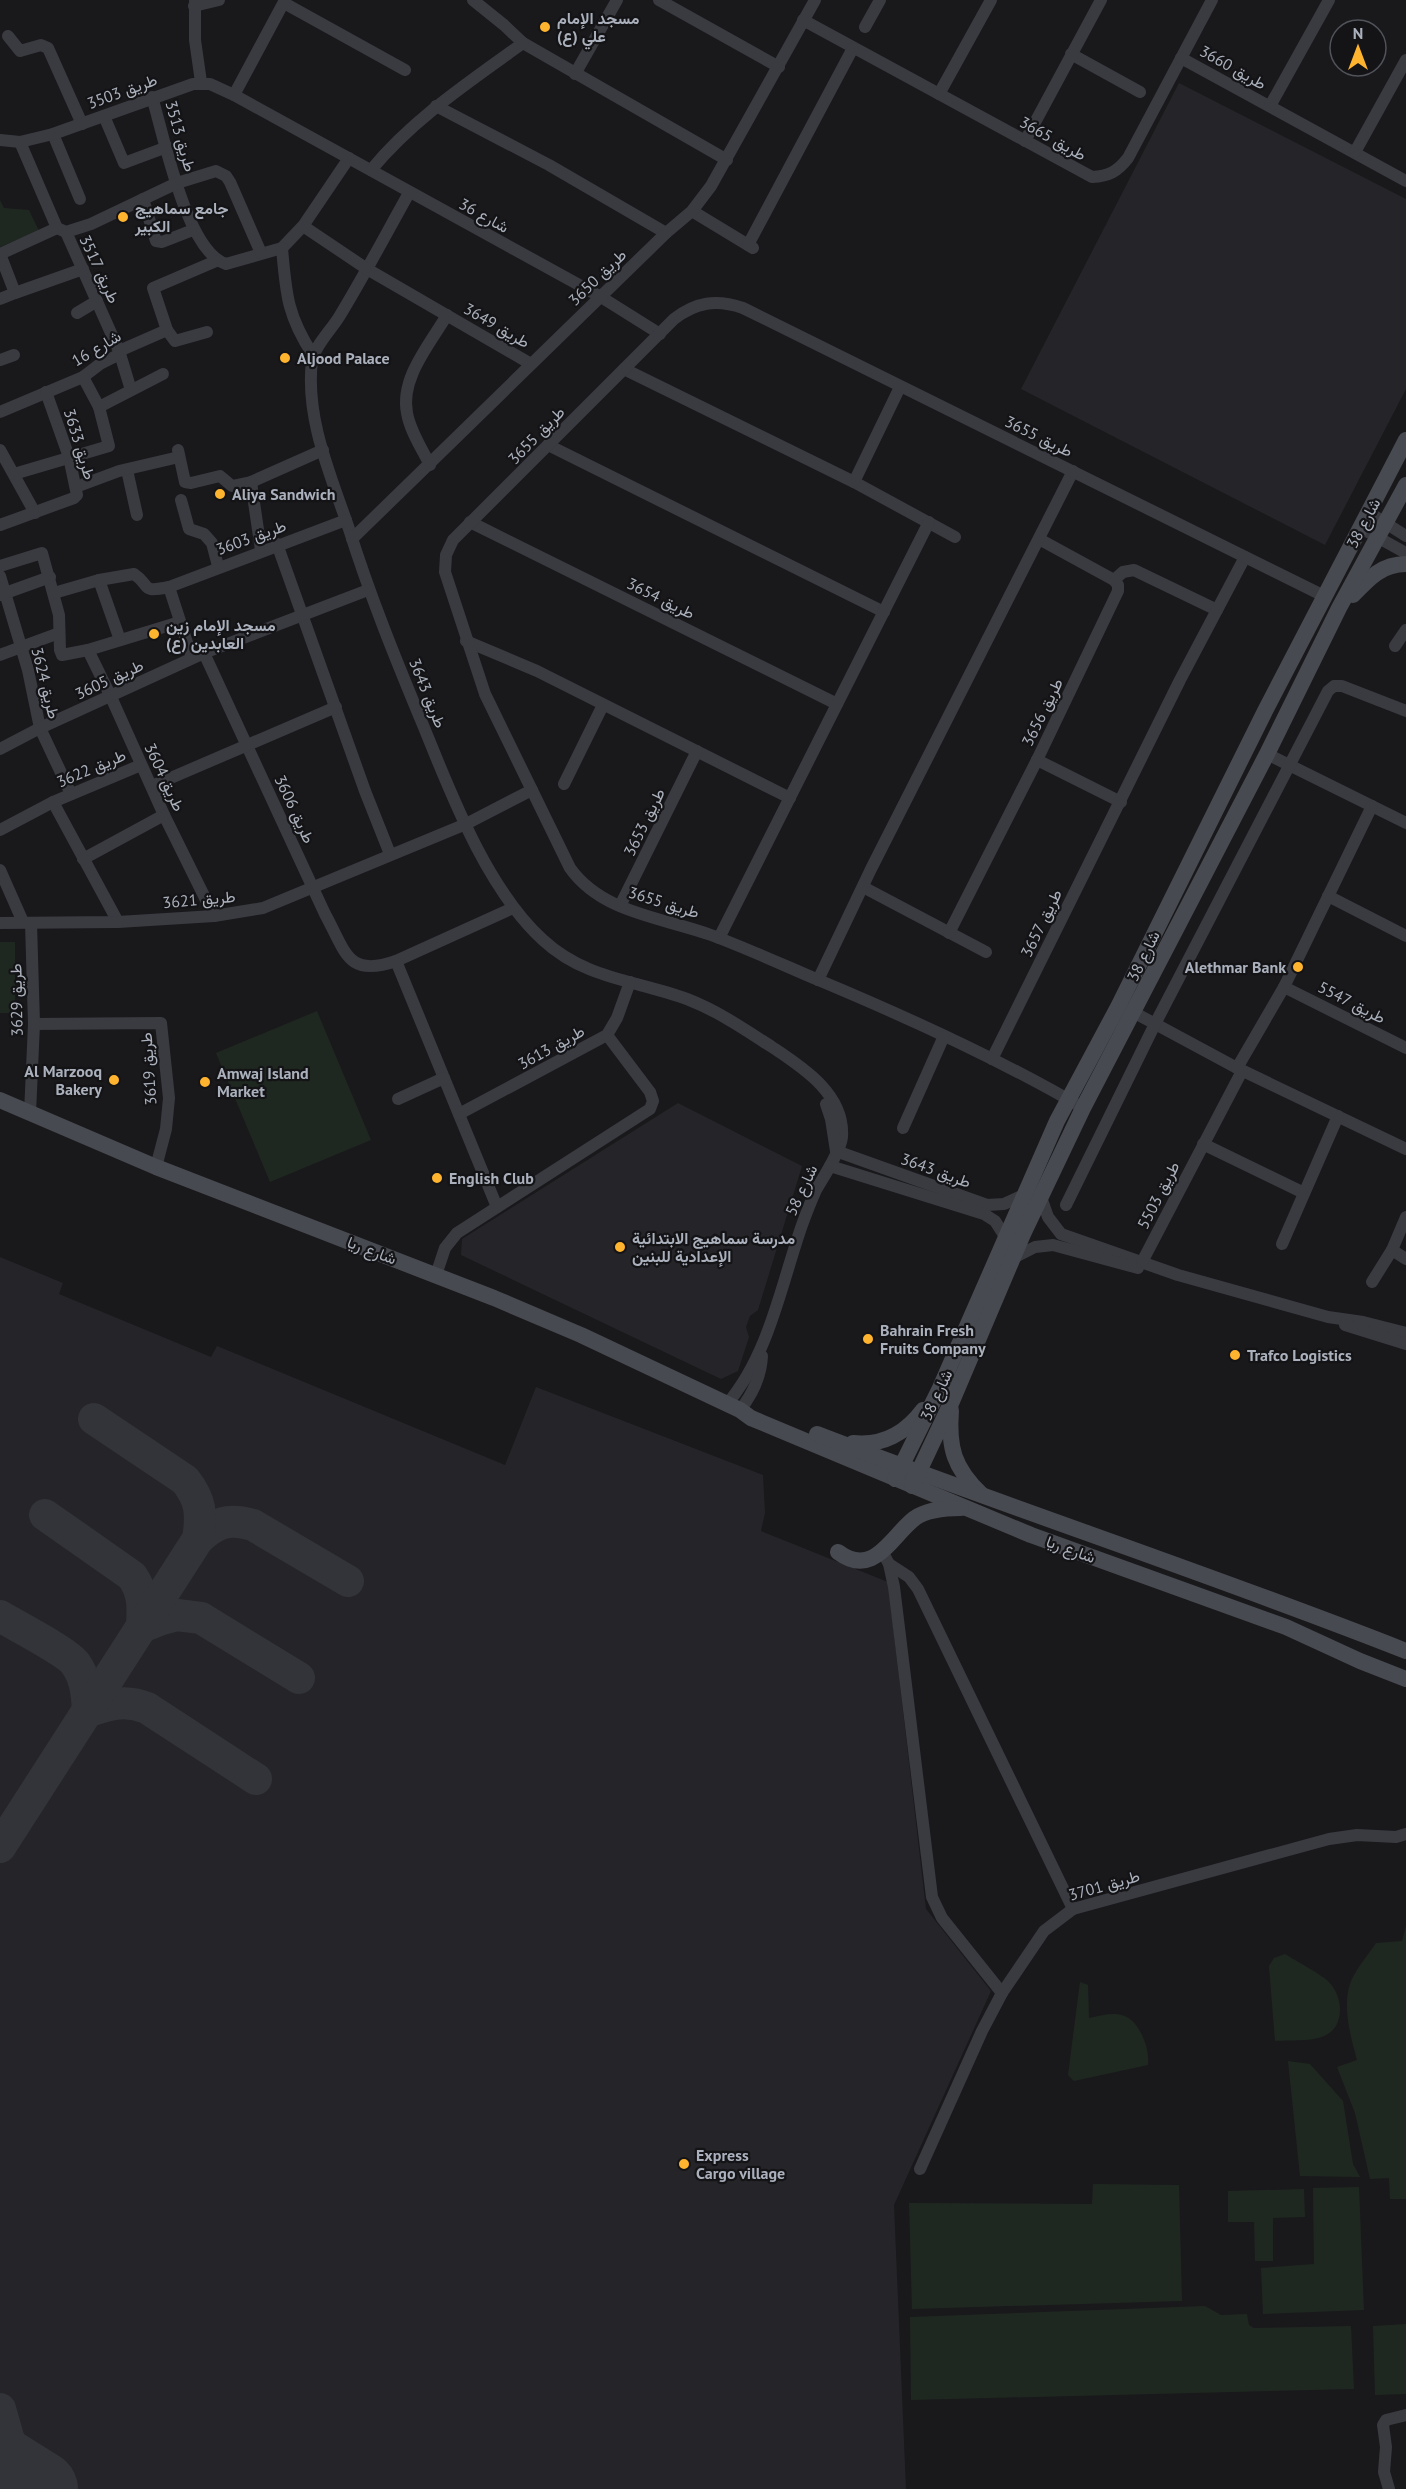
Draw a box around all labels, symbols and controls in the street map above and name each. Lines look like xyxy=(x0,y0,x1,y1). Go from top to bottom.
place label: مسجد الإمام علي (ع) xyxy=(557,8,640,50)
north arrow xyxy=(1328,18,1388,78)
marker: مسجد الإمام علي (ع) xyxy=(538,20,552,34)
text: N xyxy=(1353,23,1363,43)
street label: طريق 3660 xyxy=(1196,41,1270,94)
street label: طريق 3503 xyxy=(84,69,160,114)
street label: طريق 3513 xyxy=(160,98,201,174)
street label: طريق 3665 xyxy=(1016,112,1090,165)
street label: شارع 36 xyxy=(455,193,512,239)
place label: جامع سماهيج الكبير xyxy=(134,198,228,237)
marker: جامع سماهيج الكبير xyxy=(116,210,130,224)
street label: طريق 3517 xyxy=(75,232,125,307)
street label: طريق 3650 xyxy=(564,244,631,310)
street label: طريق 3649 xyxy=(460,298,534,353)
street label: شارع 16 xyxy=(68,326,125,372)
place label: Aljood Palace xyxy=(297,348,390,368)
marker: Aljood Palace xyxy=(278,351,292,365)
street label: طريق 3655 xyxy=(503,402,569,469)
street label: طريق 3633 xyxy=(59,406,100,482)
street label: طريق 3655 xyxy=(1001,411,1076,462)
place label: Aliya Sandwich xyxy=(232,484,336,504)
marker: Aliya Sandwich xyxy=(213,487,227,501)
street label: شارع 38 xyxy=(1342,495,1386,552)
street label: طريق 3603 xyxy=(213,515,289,560)
street label: طريق 3654 xyxy=(623,573,698,624)
place label: مسجد الإمام زين العابدين (ع) xyxy=(166,615,276,654)
marker: مسجد الإمام زين العابدين (ع) xyxy=(147,627,161,641)
street label: طريق 3624 xyxy=(26,645,65,721)
street label: طريق 3605 xyxy=(72,654,147,704)
street label: طريق 3643 xyxy=(404,655,451,731)
street label: طريق 3656 xyxy=(1017,675,1068,750)
street label: طريق 3604 xyxy=(140,740,190,815)
street label: طريق 3622 xyxy=(53,745,129,792)
street label: طريق 3606 xyxy=(270,772,320,847)
street label: طريق 3653 xyxy=(619,785,670,860)
street label: طريق 3655 xyxy=(626,882,702,923)
street label: طريق 3621 xyxy=(162,886,236,913)
street label: طريق 3657 xyxy=(1016,886,1067,961)
street label: شارع 38 xyxy=(1122,927,1166,985)
place label: Alethmar Bank xyxy=(1185,957,1286,977)
marker: Alethmar Bank xyxy=(1291,960,1305,974)
street label: طريق 3629 xyxy=(5,963,28,1037)
street label: طريق 5547 xyxy=(1314,976,1389,1028)
street label: طريق 3613 xyxy=(514,1021,588,1074)
street label: طريق 3619 xyxy=(135,1032,162,1106)
place label: Al Marzooq Bakery xyxy=(24,1061,102,1099)
place label: Amwaj Island Market xyxy=(217,1063,309,1101)
marker: Al Marzooq Bakery xyxy=(107,1073,121,1087)
marker: Amwaj Island Market xyxy=(198,1075,212,1089)
street label: طريق 3643 xyxy=(898,1148,974,1193)
street label: طريق 5503 xyxy=(1132,1158,1184,1233)
street label: شارع 58 xyxy=(781,1161,823,1219)
place label: English Club xyxy=(449,1168,534,1188)
marker: English Club xyxy=(430,1171,444,1185)
place label: مدرسة سماهيج الابتدائية الإعدادية للبنين xyxy=(632,1228,795,1267)
street label: شارع ريا xyxy=(344,1232,399,1270)
marker: مدرسة سماهيج الابتدائية الإعدادية للبنين xyxy=(613,1240,627,1254)
place label: Bahrain Fresh Fruits Company xyxy=(880,1320,986,1358)
marker: Bahrain Fresh Fruits Company xyxy=(861,1332,875,1346)
place label: Trafco Logistics xyxy=(1247,1345,1352,1365)
marker: Trafco Logistics xyxy=(1228,1348,1242,1362)
street label: شارع 38 xyxy=(916,1366,958,1424)
street label: شارع ريا xyxy=(1043,1531,1098,1569)
street label: طريق 3701 xyxy=(1066,1865,1142,1906)
place label: Express Cargo village xyxy=(696,2145,785,2183)
marker: Express Cargo village xyxy=(677,2157,691,2171)

